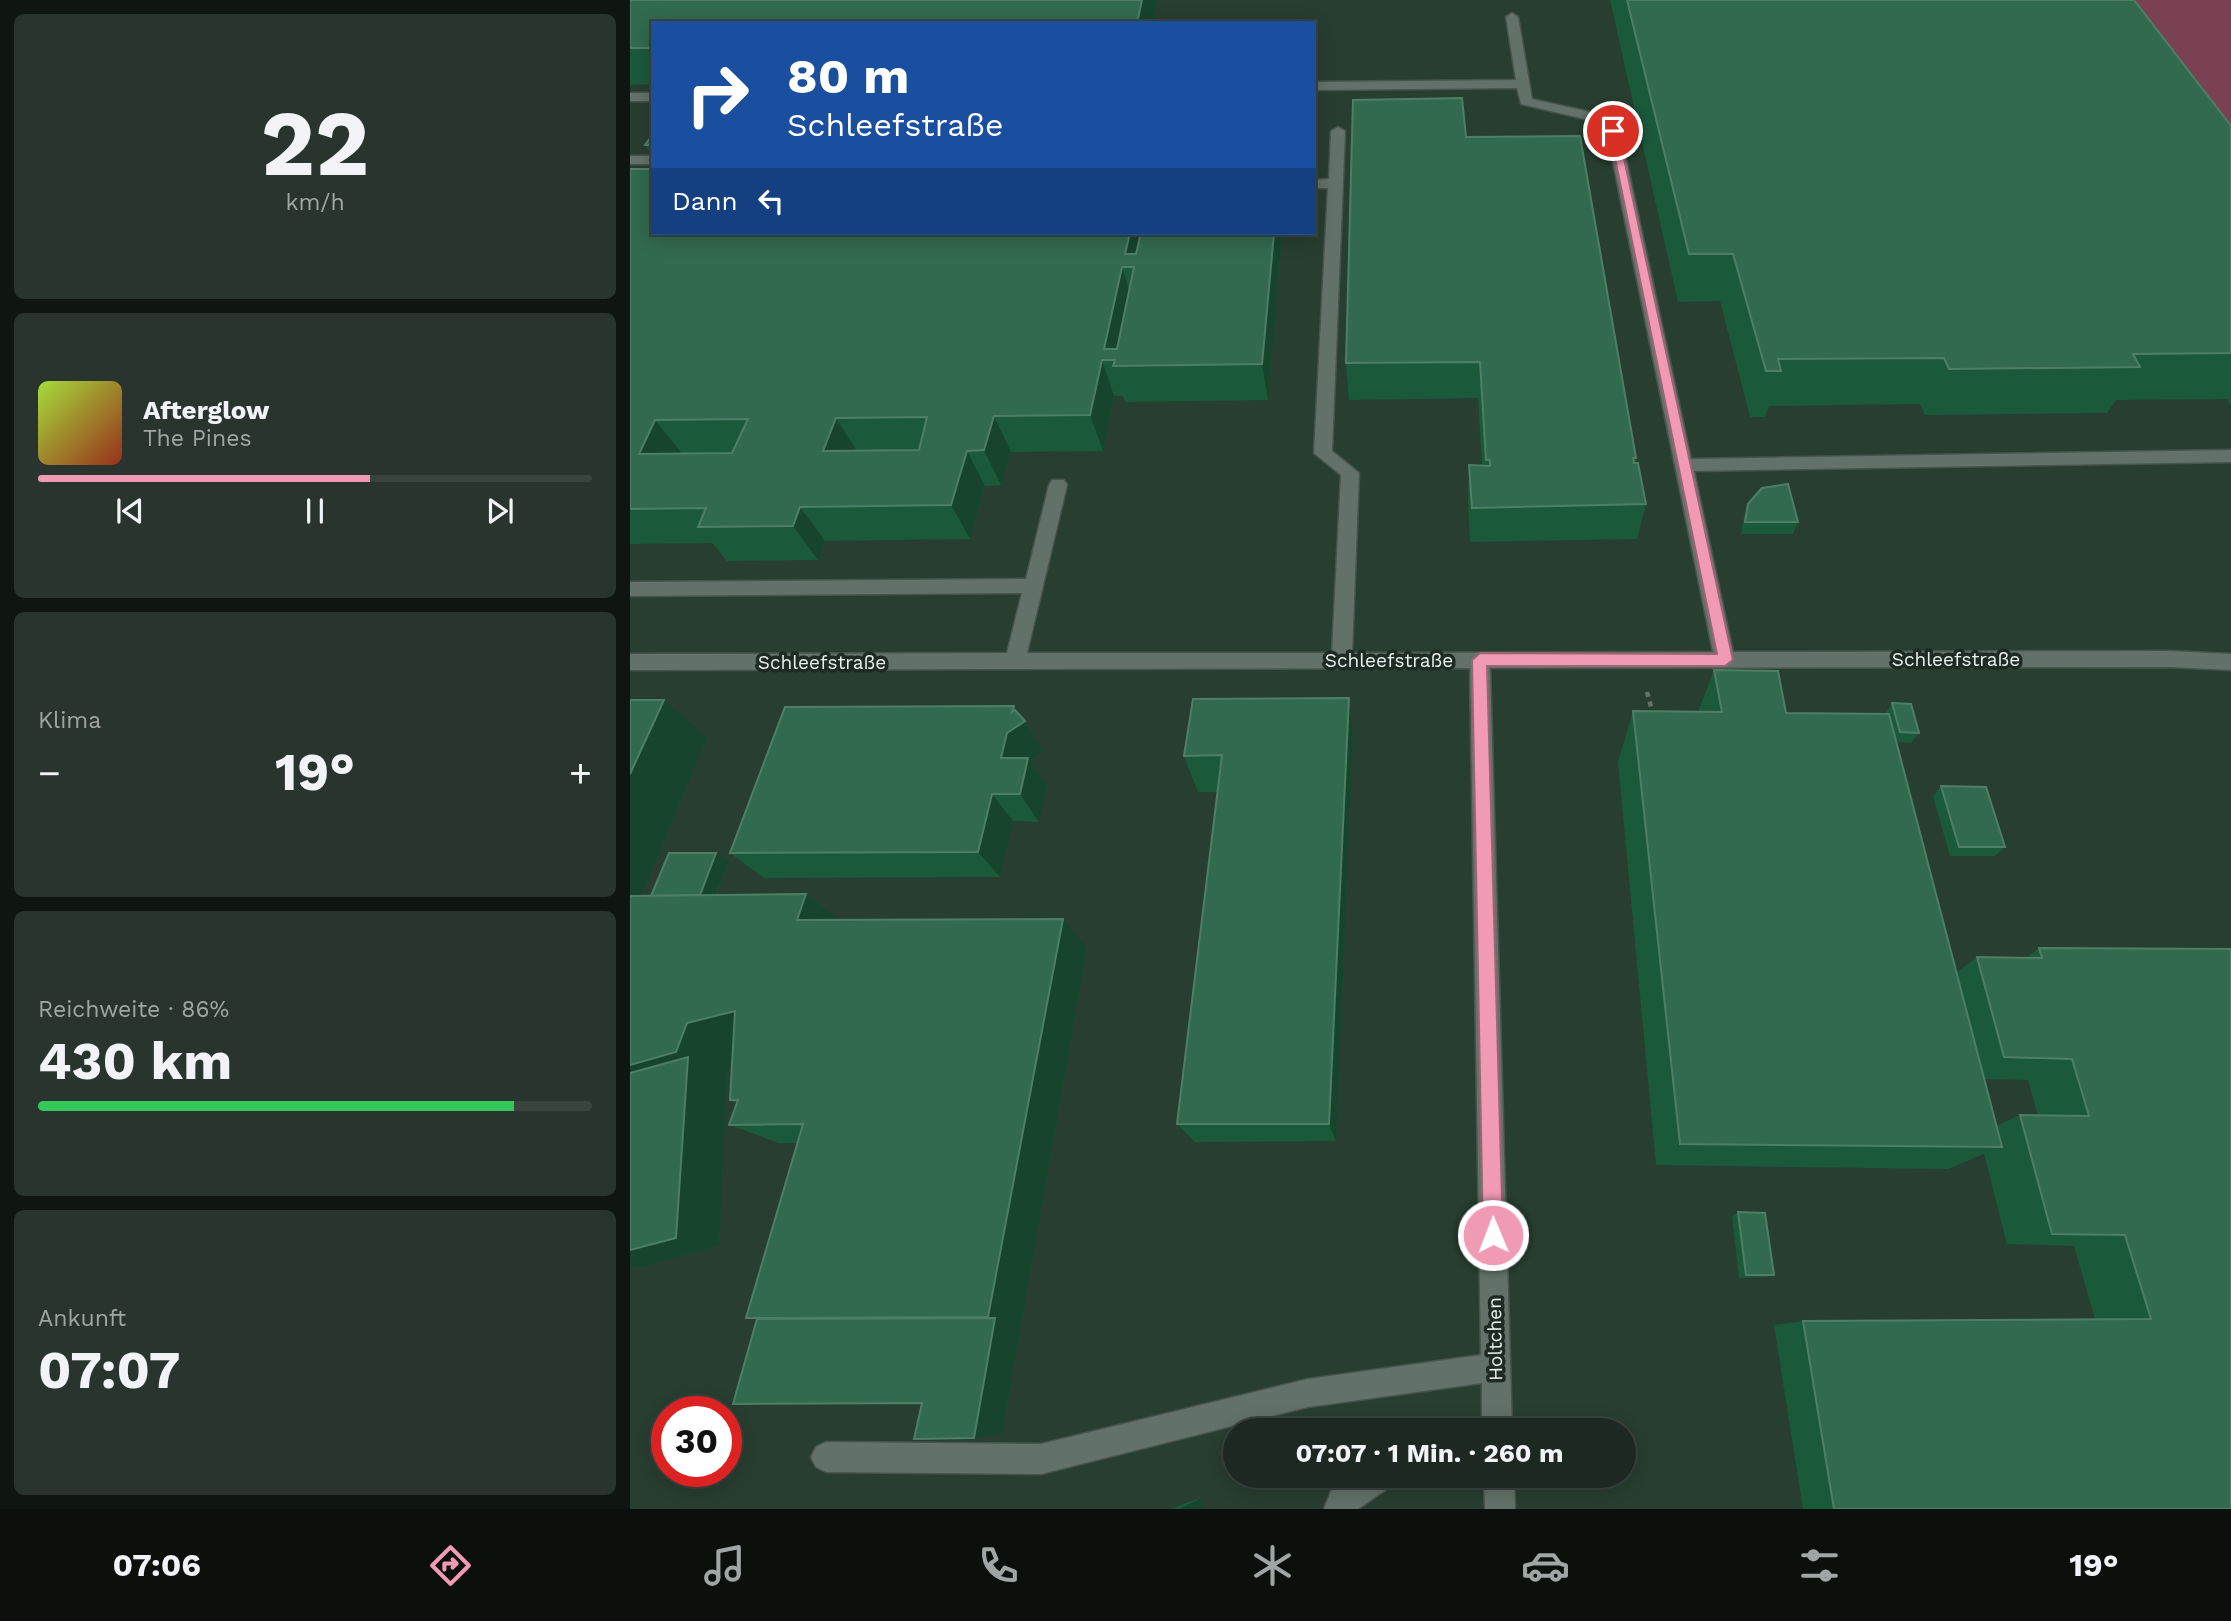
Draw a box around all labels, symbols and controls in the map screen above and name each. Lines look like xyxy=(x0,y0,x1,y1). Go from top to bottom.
text: 80 m xyxy=(787,47,909,105)
icon: right xyxy=(672,49,763,140)
text: 22 xyxy=(261,90,369,197)
pin xyxy=(1583,101,1643,161)
text: Schleefstraße xyxy=(787,106,1004,144)
icon: arrive xyxy=(1594,112,1632,150)
icon: left xyxy=(752,182,790,220)
text: Dann xyxy=(672,186,738,216)
text: km/h xyxy=(285,189,345,216)
text: Afterglow xyxy=(143,395,269,425)
text: The Pines xyxy=(143,425,252,452)
icon: previous xyxy=(111,492,149,530)
icon: pause xyxy=(296,492,334,530)
icon: next xyxy=(481,492,519,530)
street label: Schleefstraße xyxy=(1892,648,2020,671)
street label: Schleefstraße xyxy=(1325,649,1453,672)
street label: Schleefstraße xyxy=(758,651,886,674)
text: Klima xyxy=(38,707,101,734)
text: 19° xyxy=(275,742,355,803)
text: − xyxy=(38,751,61,795)
text: + xyxy=(569,751,592,795)
text: Reichweite · 86% xyxy=(38,996,229,1023)
text: 430 km xyxy=(38,1031,232,1092)
position arrow xyxy=(1456,1198,1530,1272)
street label: Holtchen xyxy=(1483,1297,1507,1381)
text: Ankunft xyxy=(38,1305,126,1332)
text: 07:07 xyxy=(38,1340,180,1401)
speed limit sign: 30 xyxy=(651,1396,742,1487)
text: 07:07 · 1 Min. · 260 m xyxy=(1296,1438,1563,1468)
icon: directions xyxy=(426,1541,475,1590)
icon: music xyxy=(700,1541,749,1590)
icon: phone xyxy=(974,1541,1023,1590)
icon: climate xyxy=(1248,1541,1297,1590)
icon: car xyxy=(1521,1541,1570,1590)
icon: filters xyxy=(1795,1541,1844,1590)
text: 07:06 xyxy=(112,1546,201,1584)
text: 19° xyxy=(2069,1546,2119,1584)

